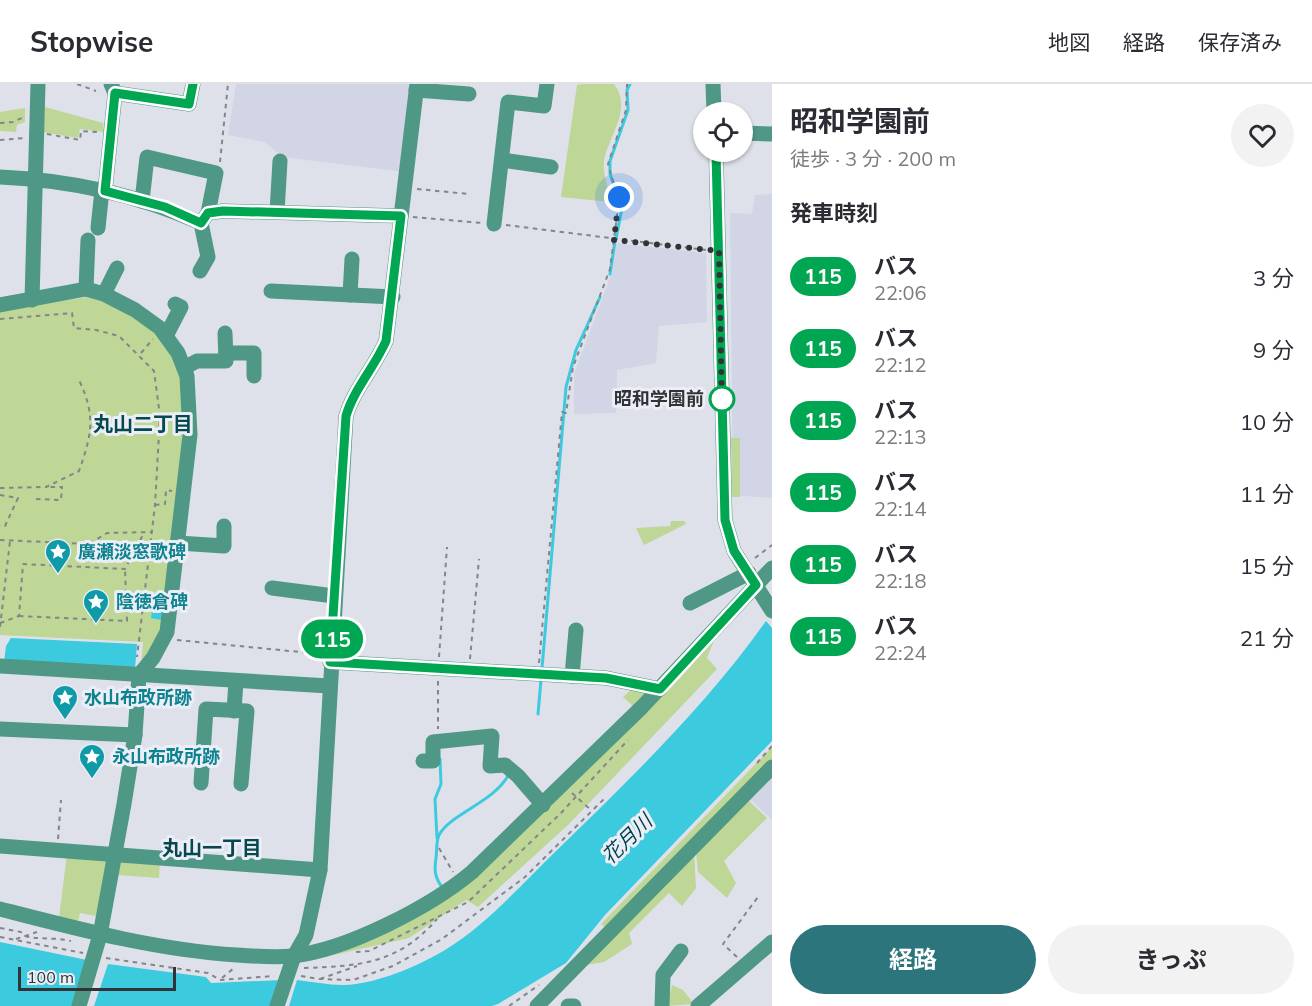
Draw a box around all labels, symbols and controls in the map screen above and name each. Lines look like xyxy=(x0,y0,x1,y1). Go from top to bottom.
text: Stopwise xyxy=(30,24,153,59)
text: 地図 xyxy=(1048,29,1090,55)
text: 経路 xyxy=(1123,29,1165,55)
text: 保存済み xyxy=(1198,29,1282,55)
map controls xyxy=(693,102,753,162)
button: locate xyxy=(693,102,753,162)
text: 昭和学園前 xyxy=(790,103,930,138)
button: heart xyxy=(1231,104,1294,167)
text: 徒歩 · 3 分 · 200 m xyxy=(790,146,956,171)
your location xyxy=(604,182,634,212)
text: 発車時刻 xyxy=(790,199,878,227)
text: バス xyxy=(874,252,918,280)
text: 115 xyxy=(804,263,842,289)
text: 3 分 xyxy=(1253,264,1294,292)
text: 22:06 xyxy=(874,280,927,305)
text: バス xyxy=(874,324,918,352)
text: 115 xyxy=(804,335,842,361)
text: 9 分 xyxy=(1253,336,1294,364)
text: 22:12 xyxy=(874,352,927,377)
marker: 昭和学園前 xyxy=(709,386,735,412)
place label: 昭和学園前 xyxy=(614,387,704,410)
text: バス xyxy=(874,396,918,424)
text: 115 xyxy=(804,407,842,433)
text: 10 分 xyxy=(1240,408,1294,436)
district label: 丸山二丁目 xyxy=(93,411,193,436)
text: 22:13 xyxy=(874,424,927,449)
text: バス xyxy=(874,468,918,496)
text: 115 xyxy=(804,479,842,505)
text: 11 分 xyxy=(1240,480,1294,508)
text: 22:14 xyxy=(874,496,927,521)
place icon: 廣瀬淡窓歌碑 xyxy=(43,537,73,575)
place label: 廣瀬淡窓歌碑 xyxy=(78,540,186,563)
text: バス xyxy=(874,540,918,568)
text: 115 xyxy=(804,551,842,577)
text: 15 分 xyxy=(1240,552,1294,580)
text: 22:18 xyxy=(874,568,927,593)
place icon: 陰徳倉碑 xyxy=(81,587,111,625)
place label: 陰徳倉碑 xyxy=(116,590,188,613)
text: バス xyxy=(874,612,918,640)
line badge: 115 xyxy=(298,620,366,658)
text: 115 xyxy=(804,623,842,649)
text: 21 分 xyxy=(1240,624,1294,652)
text: 115 xyxy=(313,626,351,652)
text: 22:24 xyxy=(874,640,927,665)
place icon: 水山布政所跡 xyxy=(50,683,80,721)
place label: 水山布政所跡 xyxy=(84,686,192,709)
place icon: 永山布政所跡 xyxy=(77,742,107,780)
place label: 永山布政所跡 xyxy=(112,745,220,768)
water label: 花月川 xyxy=(596,807,658,868)
district label: 丸山一丁目 xyxy=(162,835,262,860)
button: 経路 xyxy=(790,925,1036,994)
button: きっぷ xyxy=(1048,925,1294,994)
scale bar xyxy=(18,964,176,992)
text: 100 m xyxy=(27,967,74,987)

